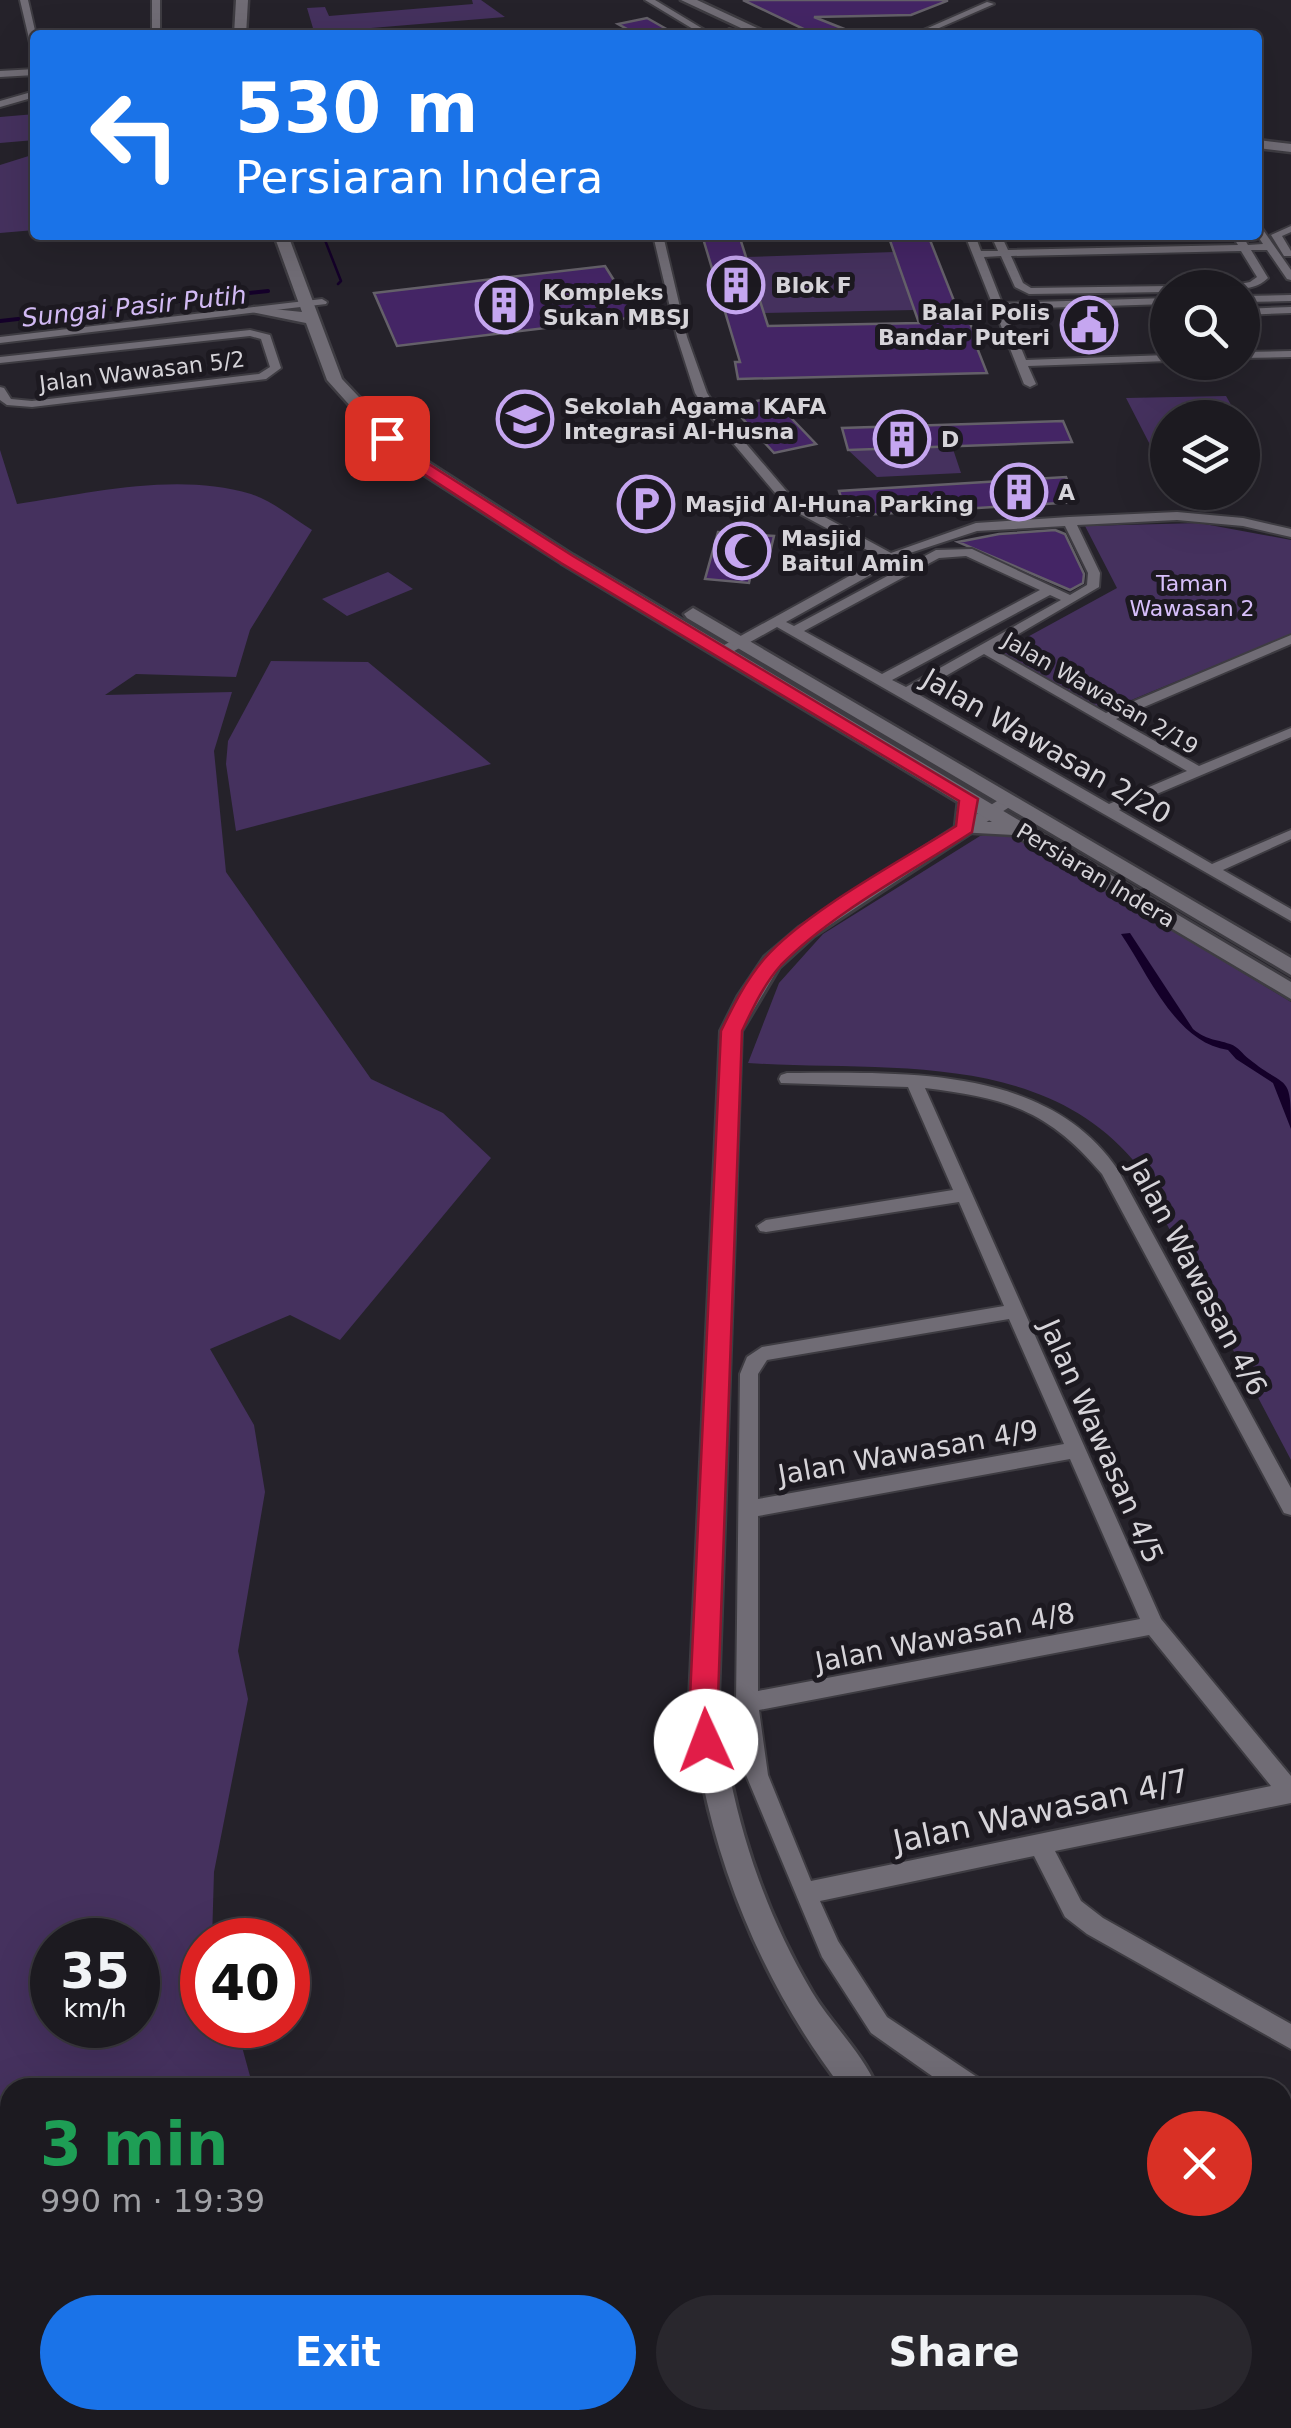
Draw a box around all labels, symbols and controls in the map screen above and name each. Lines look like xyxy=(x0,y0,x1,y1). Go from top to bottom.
text: 530 m xyxy=(235,67,478,149)
icon: left xyxy=(70,70,200,200)
text: Persiaran Indera xyxy=(235,151,603,204)
building icon: Blok F xyxy=(706,255,766,315)
map controls xyxy=(1150,270,1260,510)
button: search xyxy=(1150,270,1260,380)
place label: Blok F xyxy=(775,273,852,298)
building icon: Kompleks Sukan MBSJ xyxy=(474,275,534,335)
water label: Sungai Pasir Putih xyxy=(20,280,248,333)
place label: Kompleks Sukan MBSJ xyxy=(543,280,690,330)
public building icon: Balai Polis Bandar Puteri xyxy=(1059,295,1119,355)
place label: Balai Polis Bandar Puteri xyxy=(878,300,1050,350)
street label: Jalan Wawasan 5/2 xyxy=(36,346,246,397)
school or university icon: Sekolah Agama KAFA Integrasi Al-Husna xyxy=(495,389,555,449)
place label: Sekolah Agama KAFA Integrasi Al-Husna xyxy=(564,394,826,444)
pin xyxy=(345,396,430,481)
button: layers xyxy=(1150,400,1260,510)
building icon: D xyxy=(872,409,932,469)
icon: arrive xyxy=(360,411,415,466)
place label: D xyxy=(941,427,959,452)
building icon: A xyxy=(989,462,1049,522)
parking icon: Masjid Al-Huna Parking xyxy=(616,474,676,534)
place label: A xyxy=(1058,480,1075,505)
place label: Masjid Al-Huna Parking xyxy=(685,492,974,517)
mosque icon: Masjid Baitul Amin xyxy=(712,521,772,581)
place label: Masjid Baitul Amin xyxy=(781,526,925,576)
park label: Taman Wawasan 2 xyxy=(1129,571,1255,621)
street label: Jalan Wawasan 2/19 xyxy=(997,626,1203,760)
street label: Jalan Wawasan 2/20 xyxy=(915,661,1177,831)
street label: Persiaran Indera xyxy=(1012,818,1179,933)
street label: Jalan Wawasan 4/6 xyxy=(1120,1151,1274,1401)
street label: Jalan Wawasan 4/5 xyxy=(1032,1312,1170,1568)
street label: Jalan Wawasan 4/9 xyxy=(773,1413,1041,1492)
street label: Jalan Wawasan 4/8 xyxy=(811,1596,1078,1679)
position arrow xyxy=(654,1689,758,1793)
street label: Jalan Wawasan 4/7 xyxy=(888,1761,1192,1861)
speed limit sign: 40 xyxy=(180,1918,310,2048)
text: 35 xyxy=(60,1942,130,2000)
text: km/h xyxy=(63,1994,127,2023)
text: 3 min xyxy=(40,2109,228,2179)
button: close xyxy=(1147,2111,1252,2216)
text: 990 m · 19:39 xyxy=(40,2182,265,2220)
button: Exit xyxy=(40,2295,636,2410)
button: Share xyxy=(656,2295,1252,2410)

